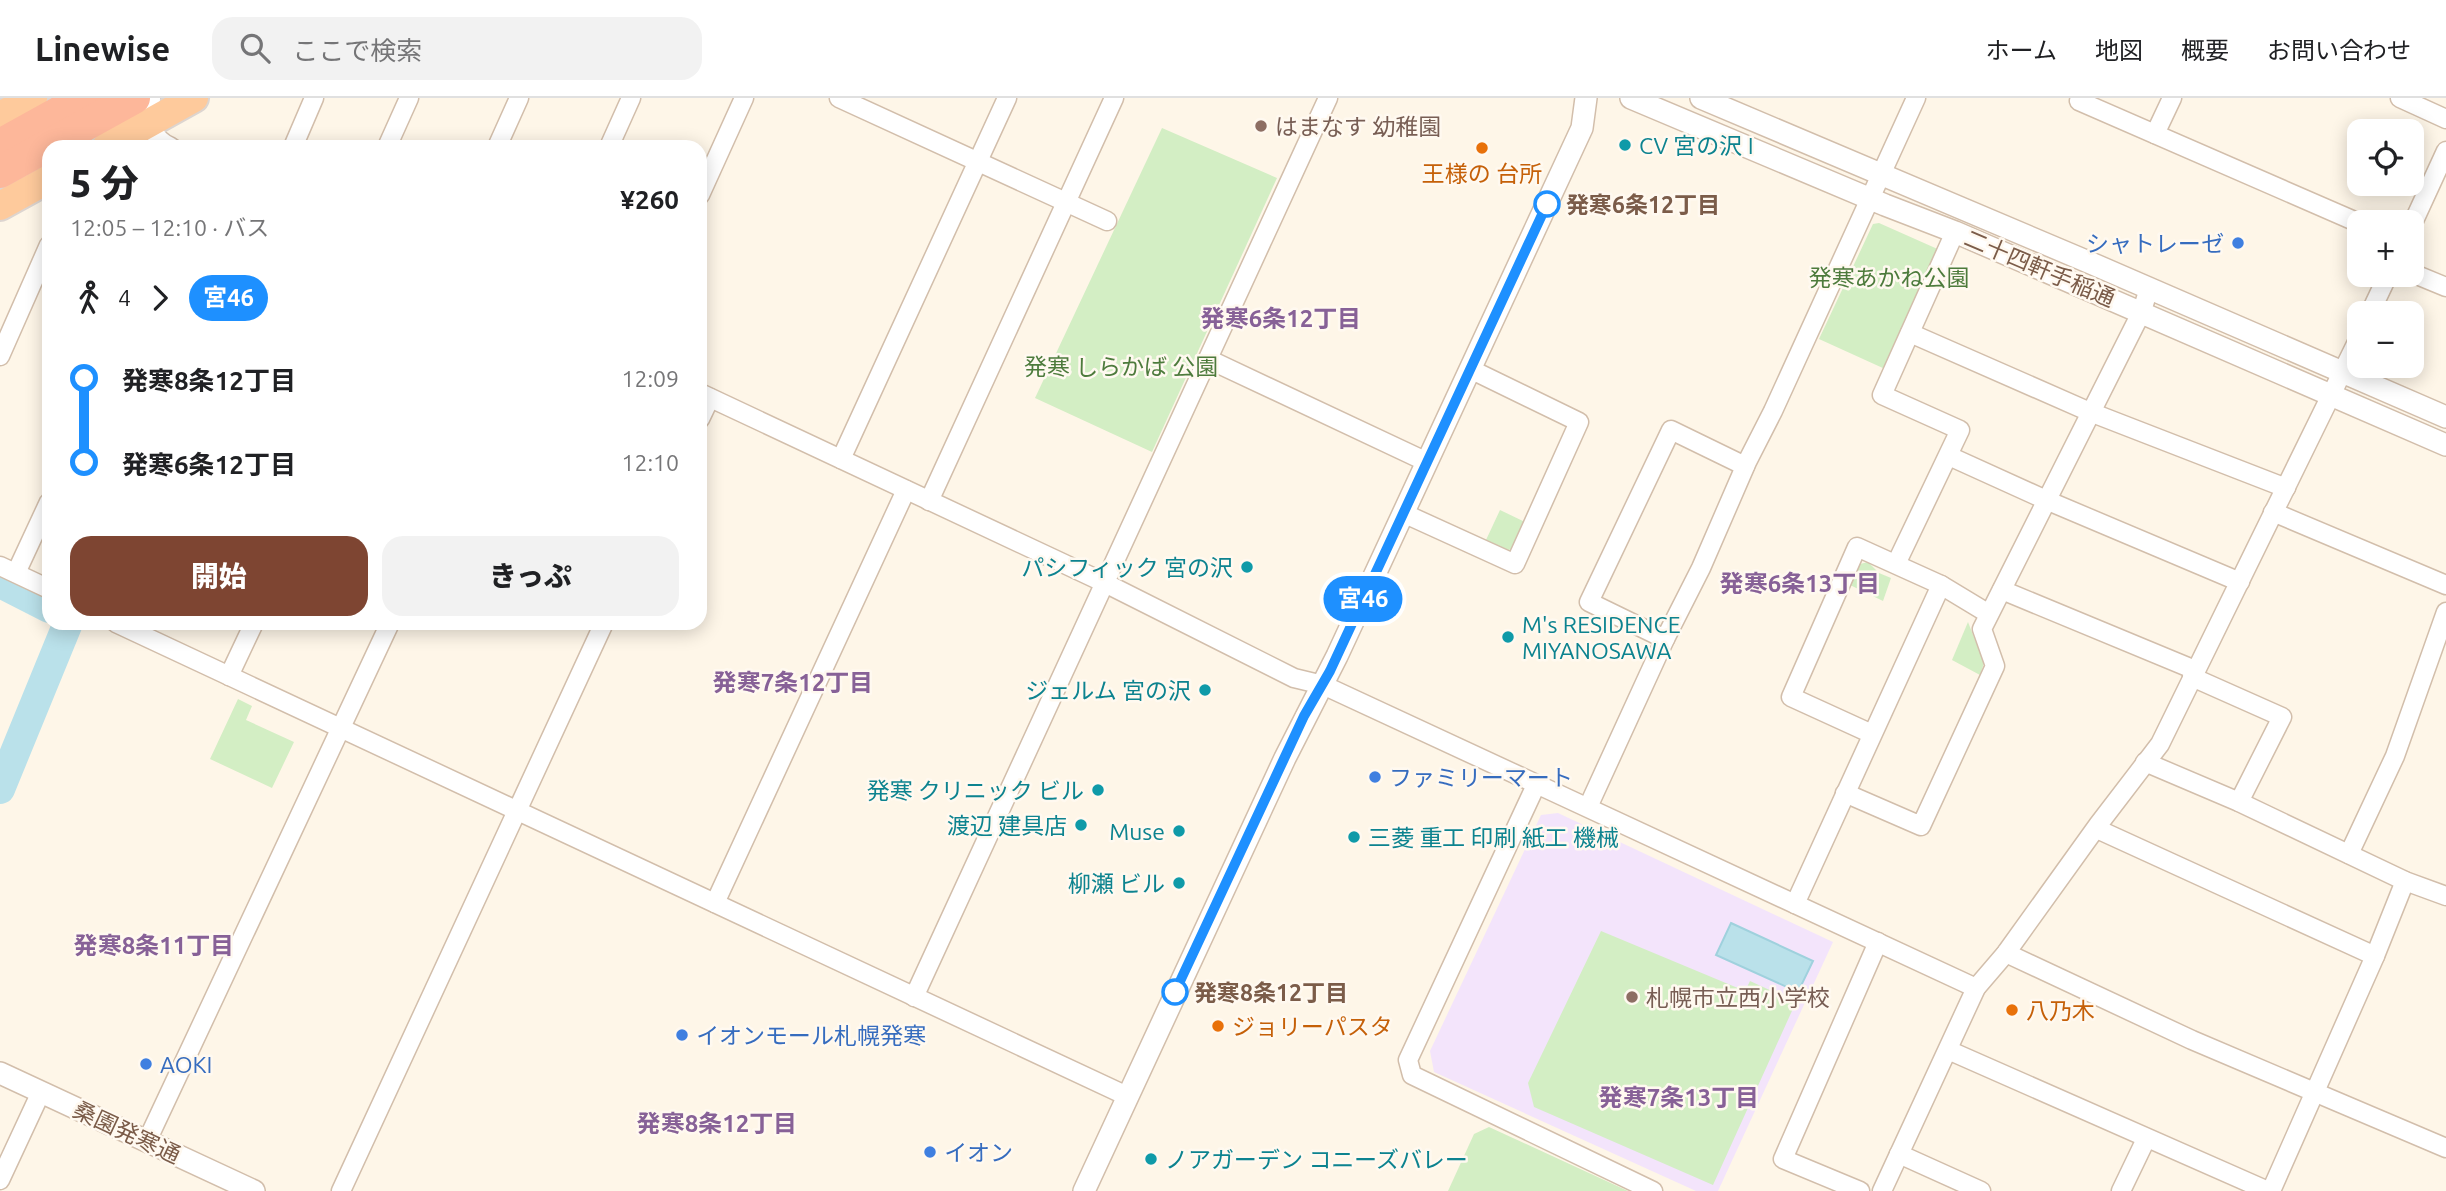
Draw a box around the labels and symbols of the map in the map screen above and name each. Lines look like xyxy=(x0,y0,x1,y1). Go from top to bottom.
place label: はまなす 幼稚園 xyxy=(1275,114,1441,139)
marker: はまなす 幼稚園 xyxy=(1253,118,1269,134)
place label: CV 宮の沢 I xyxy=(1639,133,1754,158)
marker: CV 宮の沢 I xyxy=(1617,137,1633,153)
marker: 王様の 台所 xyxy=(1474,140,1490,156)
place label: 王様の 台所 xyxy=(1422,161,1542,186)
marker: 発寒6条12丁目 xyxy=(1534,191,1560,217)
place label: 発寒6条12丁目 xyxy=(1566,192,1720,217)
street label: 二十四軒手稲通 xyxy=(1961,225,2119,311)
place label: シャトレーゼ xyxy=(2086,231,2224,256)
marker: シャトレーゼ xyxy=(2230,235,2246,251)
park label: 発寒あかね公園 xyxy=(1809,265,1970,290)
district label: 発寒6条12丁目 xyxy=(1201,305,1361,332)
park label: 発寒 しらかば 公園 xyxy=(1024,354,1218,379)
place label: パシフィック 宮の沢 xyxy=(1021,555,1233,580)
marker: パシフィック 宮の沢 xyxy=(1239,559,1255,575)
district label: 発寒6条13丁目 xyxy=(1720,570,1880,597)
line badge: 宮46 xyxy=(1323,576,1403,622)
place label: M's RESIDENCE MIYANOSAWA xyxy=(1522,612,1681,663)
marker: M's RESIDENCE MIYANOSAWA xyxy=(1500,629,1516,645)
district label: 発寒7条12丁目 xyxy=(713,669,873,696)
place label: ジェルム 宮の沢 xyxy=(1025,678,1191,703)
marker: ジェルム 宮の沢 xyxy=(1197,682,1213,698)
place label: ファミリーマート xyxy=(1389,765,1573,790)
marker: ファミリーマート xyxy=(1367,769,1383,785)
place label: 発寒 クリニック ビル xyxy=(866,778,1084,803)
marker: 発寒 クリニック ビル xyxy=(1090,782,1106,798)
place label: 渡辺 建具店 xyxy=(947,813,1067,838)
marker: 渡辺 建具店 xyxy=(1073,817,1089,833)
place label: Muse xyxy=(1109,819,1165,844)
marker: Muse xyxy=(1171,823,1187,839)
place label: 三菱 重工 印刷 紙工 機械 xyxy=(1368,825,1619,850)
marker: 三菱 重工 印刷 紙工 機械 xyxy=(1346,829,1362,845)
place label: 柳瀬 ビル xyxy=(1068,871,1165,896)
marker: 柳瀬 ビル xyxy=(1171,875,1187,891)
district label: 発寒8条11丁目 xyxy=(74,932,234,959)
marker: 発寒8条12丁目 xyxy=(1162,979,1188,1005)
place label: 発寒8条12丁目 xyxy=(1194,980,1348,1005)
place label: 札幌市立西小学校 xyxy=(1646,985,1830,1010)
marker: 札幌市立西小学校 xyxy=(1624,989,1640,1005)
place label: 八乃木 xyxy=(2026,998,2095,1023)
marker: 八乃木 xyxy=(2004,1002,2020,1018)
place label: ジョリーパスタ xyxy=(1232,1014,1393,1039)
marker: ジョリーパスタ xyxy=(1210,1018,1226,1034)
place label: イオンモール札幌発寒 xyxy=(696,1023,926,1048)
marker: イオンモール札幌発寒 xyxy=(674,1027,690,1043)
place label: AOKI xyxy=(160,1052,212,1077)
marker: AOKI xyxy=(138,1056,154,1072)
district label: 発寒7条13丁目 xyxy=(1599,1084,1759,1111)
street label: 桑園発寒通 xyxy=(70,1096,184,1168)
district label: 発寒8条12丁目 xyxy=(637,1110,797,1137)
place label: イオン xyxy=(944,1140,1013,1165)
marker: イオン xyxy=(922,1144,938,1160)
place label: ノアガーデン コニーズバレー xyxy=(1165,1147,1468,1172)
marker: ノアガーデン コニーズバレー xyxy=(1143,1151,1159,1167)

